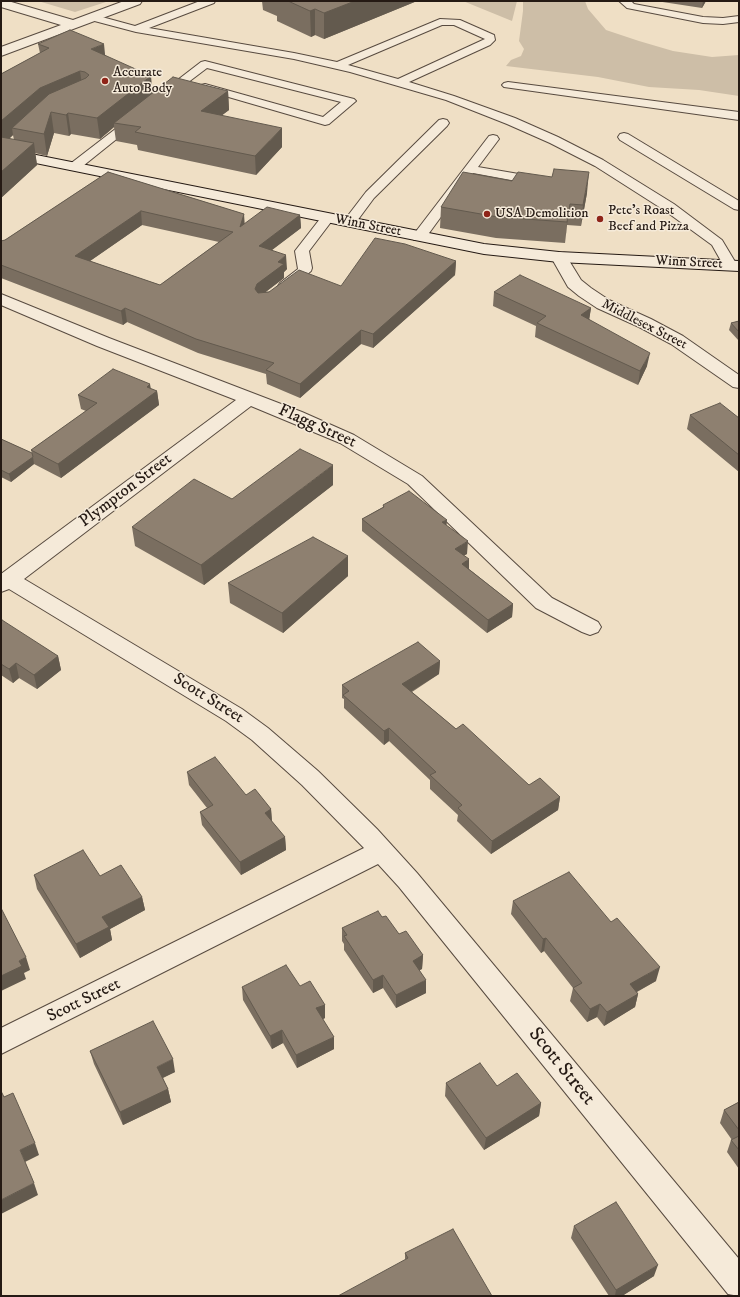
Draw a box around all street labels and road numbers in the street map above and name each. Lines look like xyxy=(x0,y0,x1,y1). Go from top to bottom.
street label: Winn Street xyxy=(333,211,403,241)
street label: Winn Street xyxy=(655,253,723,273)
street label: Middlesex Street xyxy=(598,296,690,354)
street label: Flagg Street xyxy=(275,401,359,453)
street label: Plympton Street xyxy=(76,450,176,532)
street label: Scott Street xyxy=(169,669,247,729)
street label: Scott Street xyxy=(44,974,124,1028)
street label: Scott Street xyxy=(522,1023,600,1111)

